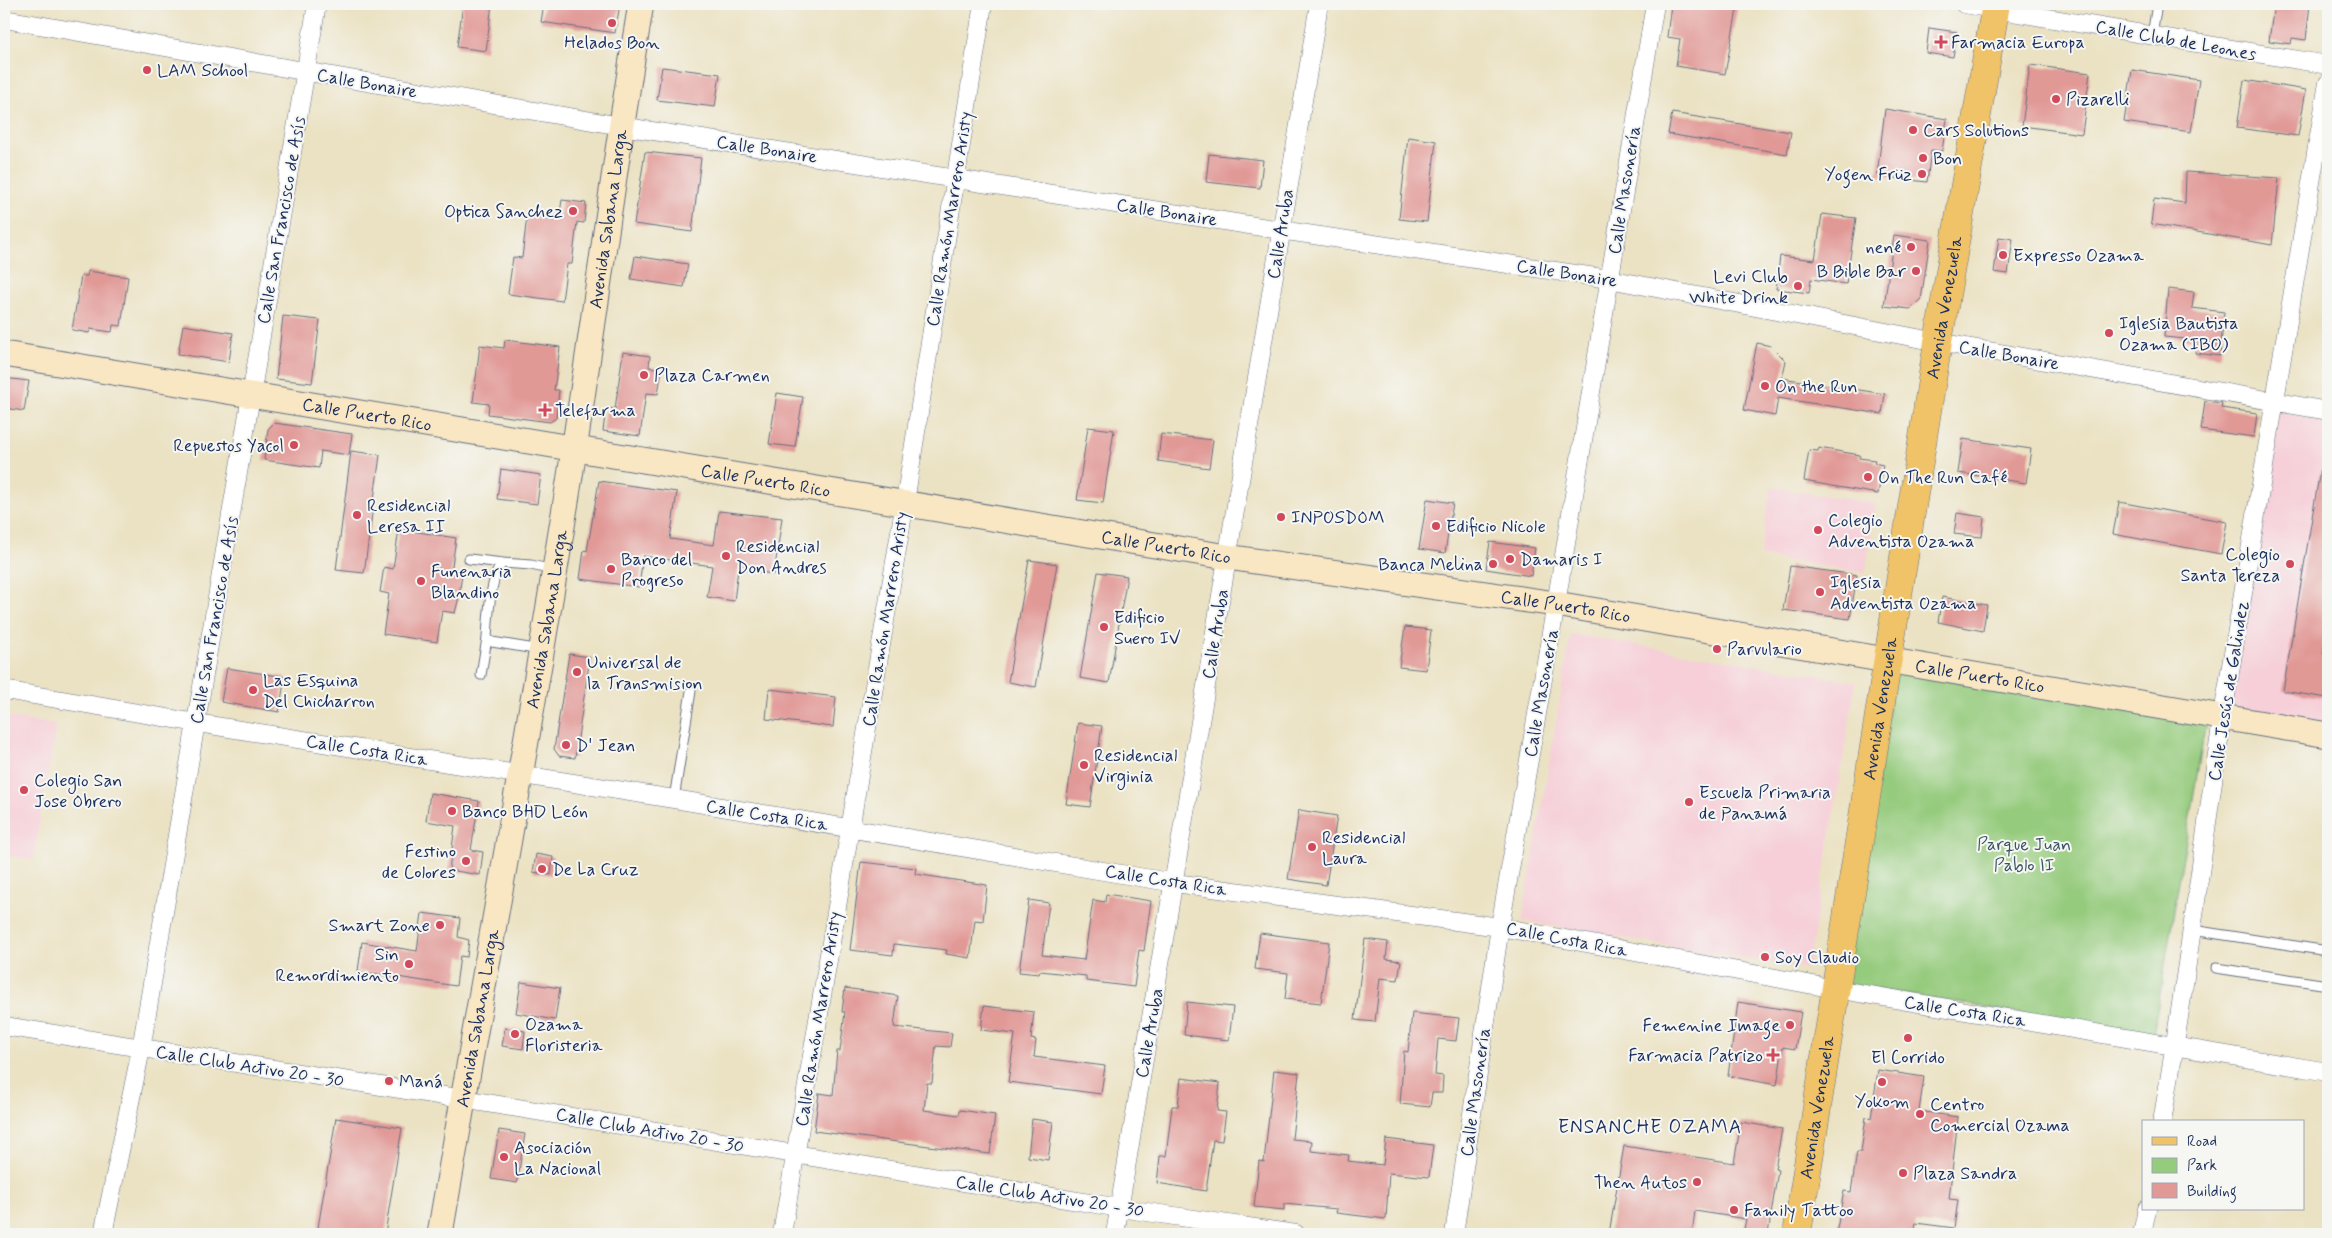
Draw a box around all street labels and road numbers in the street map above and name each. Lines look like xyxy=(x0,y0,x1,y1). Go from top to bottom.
street label: Calle Club de Leones xyxy=(2094,15,2258,67)
street label: Calle Bonaire xyxy=(315,63,419,105)
street label: Calle Ramón Marrero Aristy xyxy=(921,110,979,328)
street label: Calle San Francisco de Asís xyxy=(252,114,312,326)
street label: Calle Masonería xyxy=(1603,124,1647,256)
street label: Avenida Sabana Larga xyxy=(584,128,634,310)
street label: Calle Bonaire xyxy=(715,130,819,170)
street label: Calle Aruba xyxy=(1262,187,1300,281)
street label: Calle Bonaire xyxy=(1115,193,1219,233)
street label: Avenida Venezuela xyxy=(1921,234,1969,381)
street label: Calle Bonaire xyxy=(1515,254,1619,294)
street label: Calle Bonaire xyxy=(1957,335,2061,377)
street label: Calle Puerto Rico xyxy=(300,393,433,438)
street label: Calle Puerto Rico xyxy=(699,459,832,504)
street label: Calle Ramón Marrero Aristy xyxy=(857,510,915,728)
street label: Calle San Francisco de Asís xyxy=(185,514,245,726)
street label: Calle Puerto Rico xyxy=(1099,525,1233,570)
street label: Avenida Sabana Larga xyxy=(521,528,574,711)
street label: Calle Puerto Rico xyxy=(1499,585,1632,629)
street label: Calle Aruba xyxy=(1197,587,1235,681)
street label: Calle Jesús de Galindez xyxy=(2203,599,2255,783)
street label: Calle Masonería xyxy=(1519,627,1565,759)
street label: Avenida Venezuela xyxy=(1858,635,1904,782)
street label: Calle Puerto Rico xyxy=(1913,654,2046,700)
street label: Calle Costa Rica xyxy=(304,729,430,773)
street label: Calle Costa Rica xyxy=(704,794,830,838)
street label: Calle Costa Rica xyxy=(1103,859,1229,903)
street label: Calle Ramón Marrero Aristy xyxy=(790,910,848,1128)
street label: Calle Costa Rica xyxy=(1504,916,1630,964)
street label: Avenida Sabana Larga xyxy=(451,927,506,1110)
street label: Calle Aruba xyxy=(1130,986,1170,1080)
street label: Calle Costa Rica xyxy=(1902,990,2028,1034)
street label: Calle Masonería xyxy=(1455,1026,1497,1158)
street label: Avenida Venezuela xyxy=(1795,1034,1841,1181)
street label: Calle Club Activo 20 - 30 xyxy=(154,1040,346,1094)
street label: Calle Club Activo 20 - 30 xyxy=(554,1103,746,1159)
street label: Calle Club Activo 20 - 30 xyxy=(954,1170,1146,1224)

